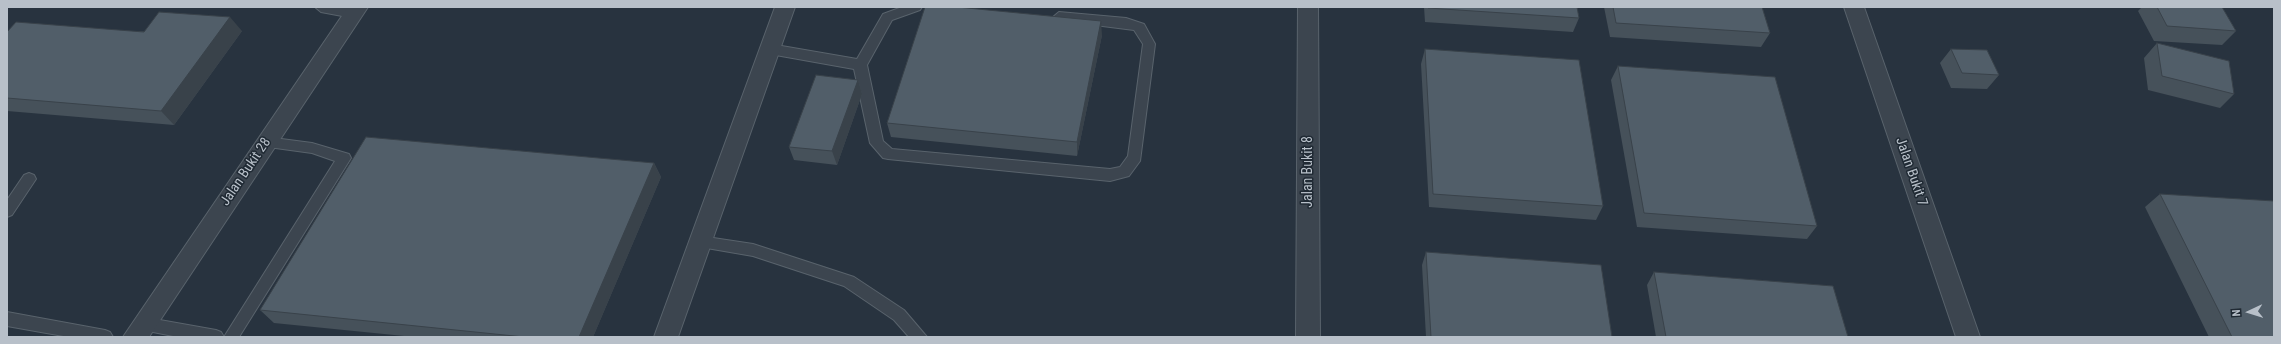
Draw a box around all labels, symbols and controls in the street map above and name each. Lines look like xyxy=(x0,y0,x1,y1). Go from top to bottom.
street label: Jalan Bukit 28 xyxy=(217,135,275,209)
street label: Jalan Bukit 7 xyxy=(1891,135,1931,209)
street label: Jalan Bukit 8 xyxy=(1300,136,1316,208)
north arrow xyxy=(2229,292,2269,332)
text: N xyxy=(2230,309,2243,317)

